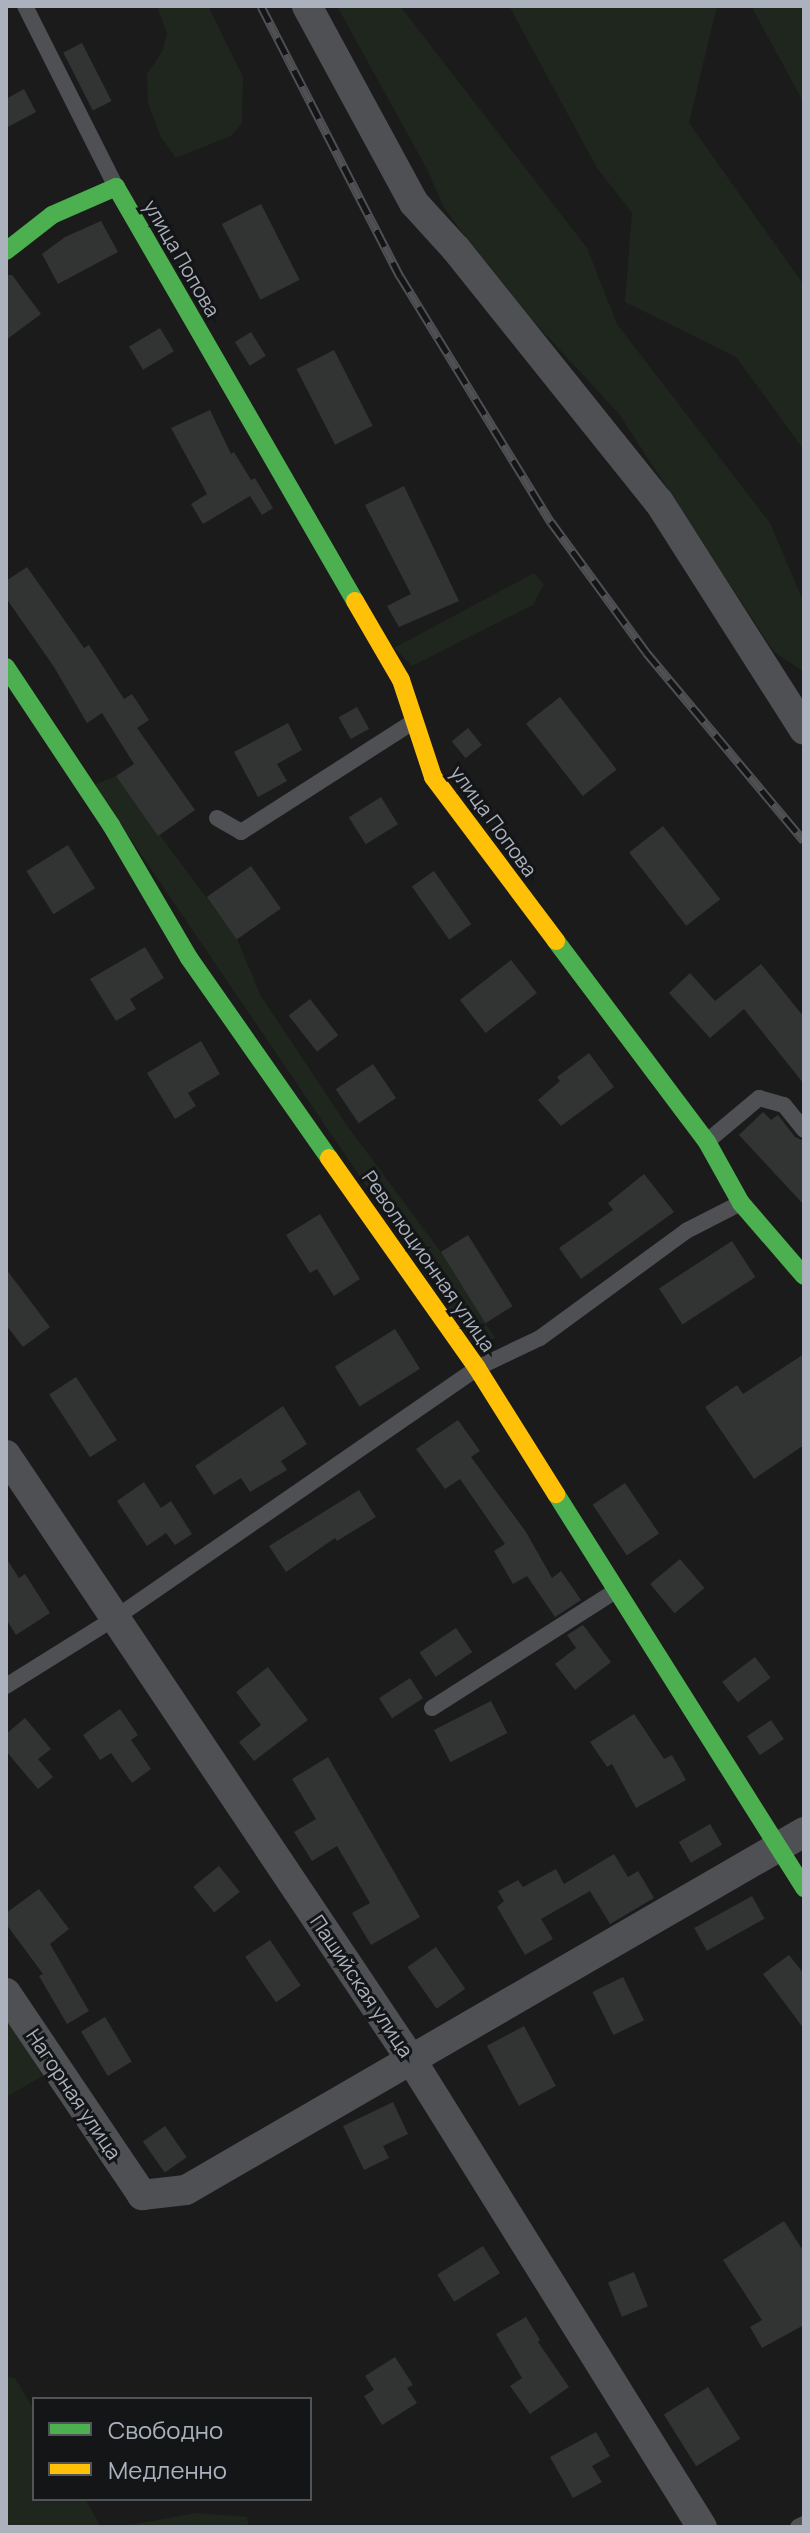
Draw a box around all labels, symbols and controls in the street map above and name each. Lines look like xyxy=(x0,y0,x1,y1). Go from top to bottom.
street label: улица Попова xyxy=(139,195,225,321)
street label: улица Попова xyxy=(446,761,542,881)
street label: Революционная улица xyxy=(357,1166,501,1356)
street label: Пашийская улица xyxy=(305,1910,419,2062)
street label: Нагорная улица xyxy=(22,2024,126,2164)
legend xyxy=(32,2397,312,2501)
text: Свободно xyxy=(108,2413,223,2446)
text: Медленно xyxy=(108,2453,227,2486)

